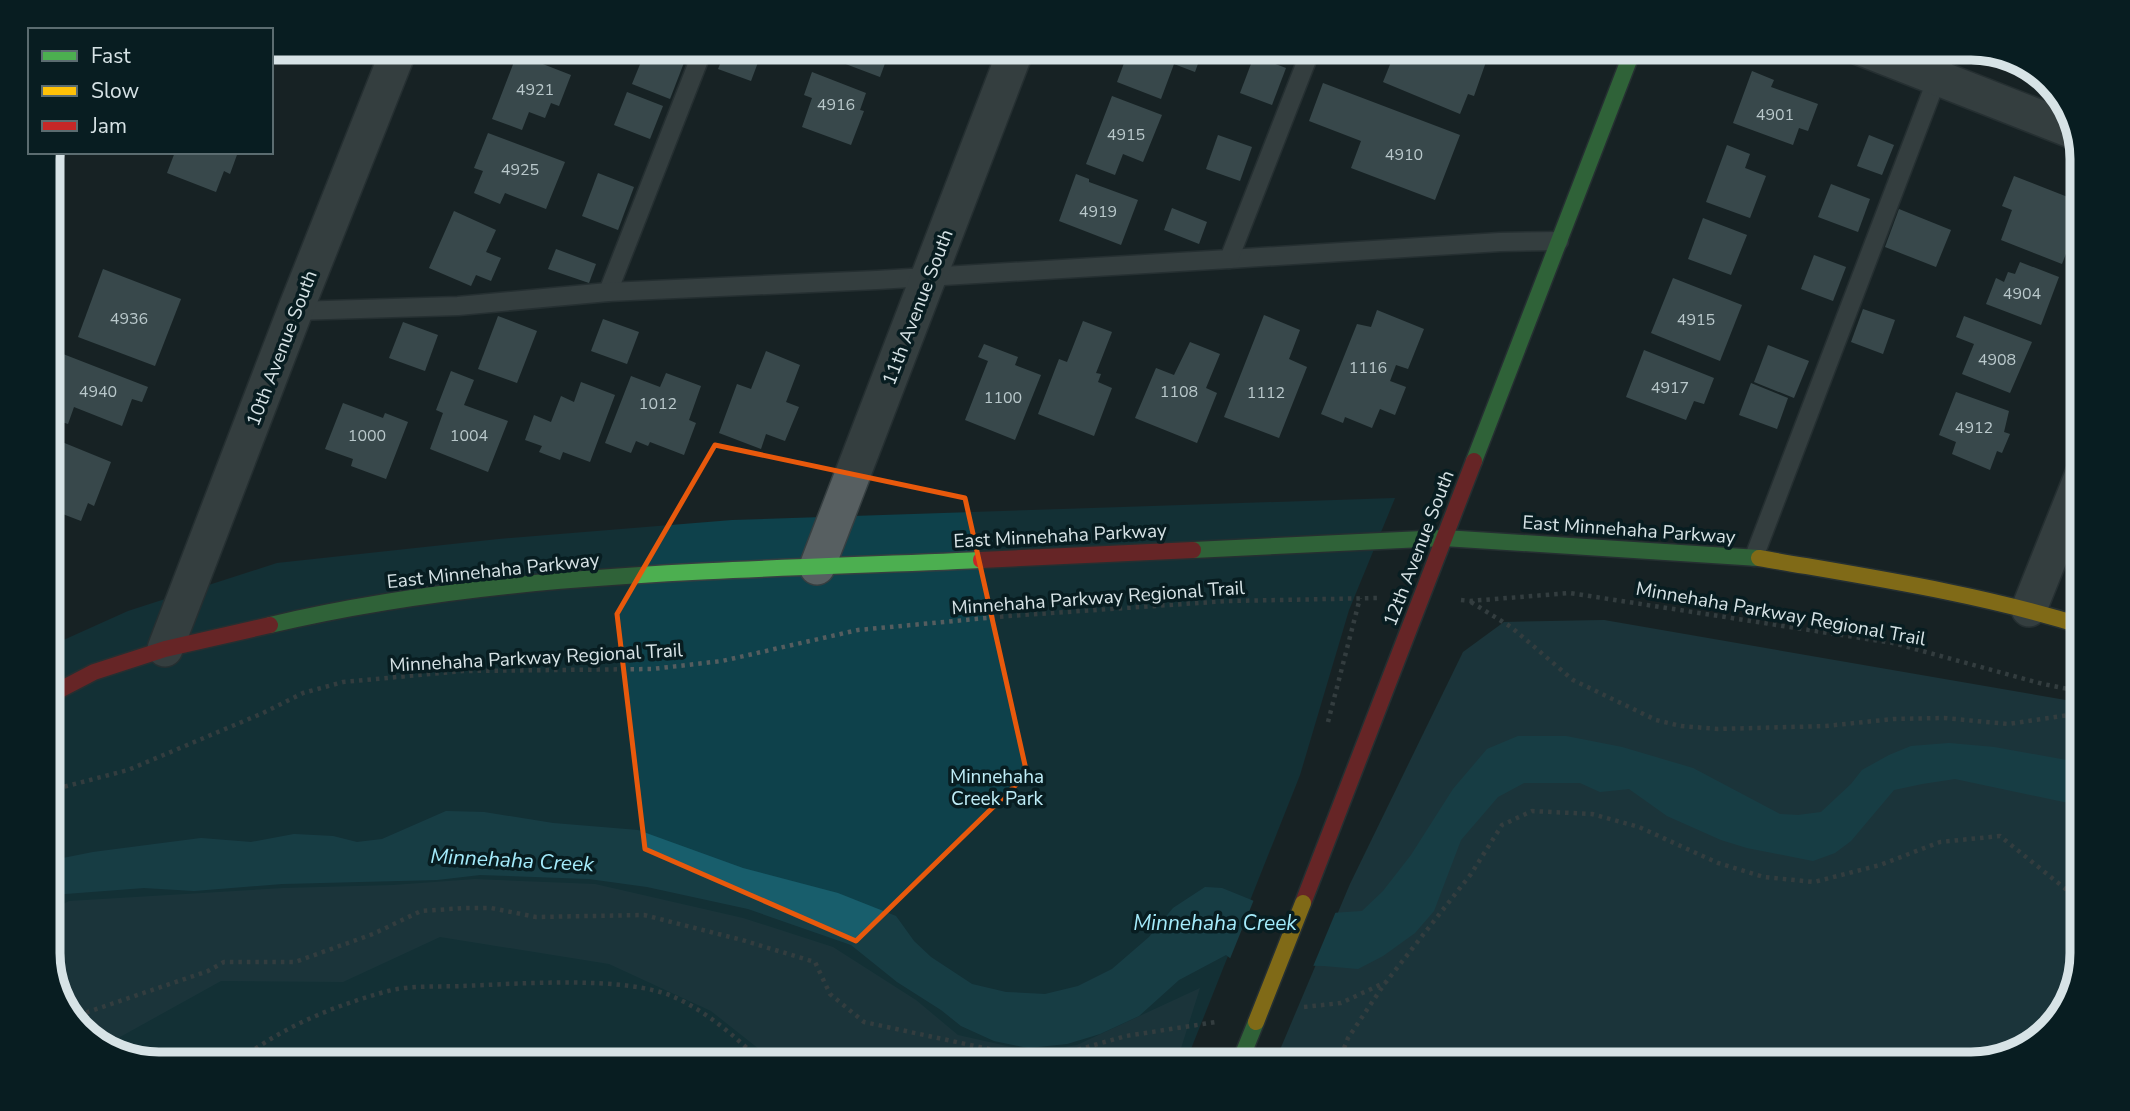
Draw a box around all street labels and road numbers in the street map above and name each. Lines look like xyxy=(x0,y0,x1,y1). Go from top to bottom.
street label: 11th Avenue South xyxy=(876,226,960,389)
street label: 10th Avenue South xyxy=(240,267,324,430)
street label: 12th Avenue South xyxy=(1377,467,1461,630)
street label: East Minnehaha Parkway xyxy=(1521,510,1737,550)
street label: East Minnehaha Parkway xyxy=(953,517,1168,555)
street label: East Minnehaha Parkway xyxy=(385,547,601,595)
street label: Minnehaha Parkway Regional Trail xyxy=(951,575,1246,621)
street label: Minnehaha Parkway Regional Trail xyxy=(1634,576,1928,652)
street label: Minnehaha Parkway Regional Trail xyxy=(389,637,684,679)

